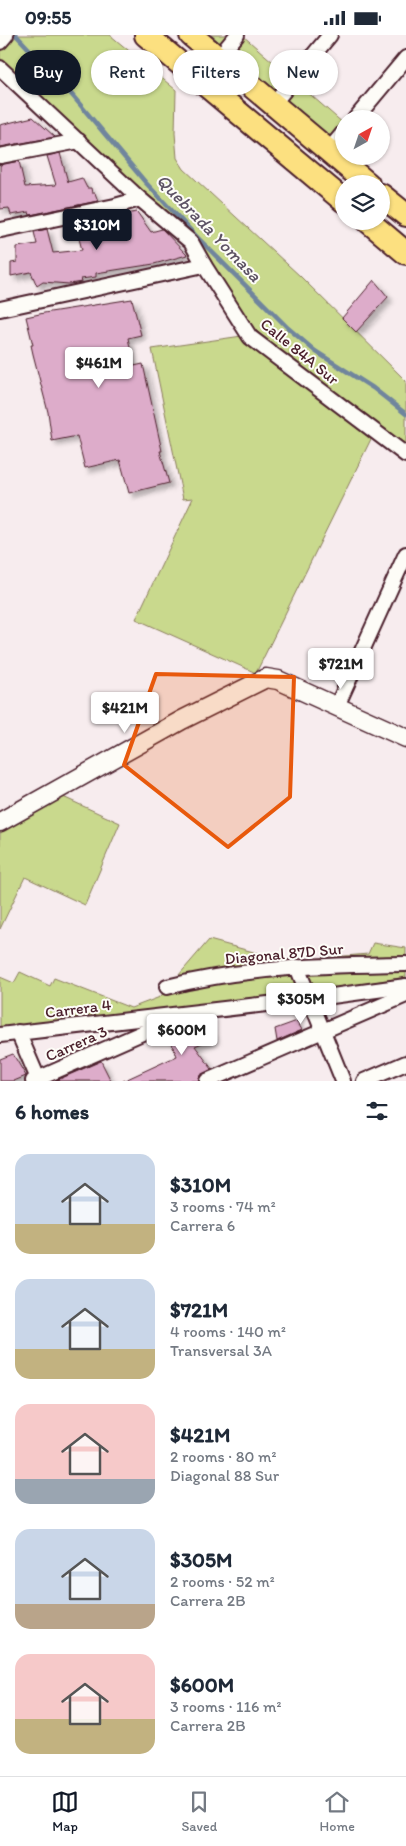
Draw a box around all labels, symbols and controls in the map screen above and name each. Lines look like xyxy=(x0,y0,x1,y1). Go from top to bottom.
text: 09:55 xyxy=(25,6,71,29)
chip: Buy xyxy=(15,50,81,95)
chip: Rent xyxy=(91,50,163,95)
chip: Filters xyxy=(173,50,259,95)
chip: New xyxy=(269,50,338,95)
north arrow xyxy=(335,110,390,165)
map controls xyxy=(335,110,390,230)
water label: Quebrada Yomasa xyxy=(152,169,266,287)
button: layers xyxy=(335,175,390,230)
pin: $310M xyxy=(62,209,132,251)
text: $310M xyxy=(74,215,120,234)
street label: Calle 84A Sur xyxy=(257,314,343,389)
pin: $461M xyxy=(64,347,134,389)
text: $461M xyxy=(76,353,122,372)
pin: $721M xyxy=(306,647,376,690)
text: $721M xyxy=(319,654,363,673)
pin: $421M xyxy=(90,691,160,734)
text: $421M xyxy=(102,698,148,717)
street label: Diagonal 87D Sur xyxy=(224,939,345,968)
pin: $305M xyxy=(266,983,336,1025)
text: $305M xyxy=(277,989,325,1008)
street label: Carrera 4 xyxy=(44,995,113,1022)
pin: $600M xyxy=(147,1013,217,1056)
text: $600M xyxy=(158,1020,206,1039)
street label: Carrera 3 xyxy=(42,1021,110,1065)
icon: filters xyxy=(363,1097,391,1125)
text: 6 homes xyxy=(15,1099,89,1124)
text: $310M xyxy=(170,1172,231,1197)
icon: home xyxy=(55,1174,115,1234)
text: 3 rooms · 74 m² xyxy=(170,1197,276,1216)
text: Carrera 6 xyxy=(170,1216,235,1235)
text: $721M xyxy=(170,1297,228,1322)
icon: home xyxy=(55,1299,115,1359)
text: 4 rooms · 140 m² xyxy=(170,1322,286,1341)
text: Transversal 3A xyxy=(170,1341,272,1360)
text: $421M xyxy=(170,1422,231,1447)
icon: home xyxy=(55,1424,115,1484)
text: 2 rooms · 80 m² xyxy=(170,1447,276,1466)
text: Diagonal 88 Sur xyxy=(170,1466,279,1485)
text: $305M xyxy=(170,1547,233,1572)
icon: home xyxy=(55,1549,115,1609)
text: 2 rooms · 52 m² xyxy=(170,1572,275,1591)
text: Carrera 2B xyxy=(170,1591,246,1610)
text: $600M xyxy=(170,1672,234,1697)
icon: home xyxy=(55,1674,115,1734)
text: 3 rooms · 116 m² xyxy=(170,1697,281,1716)
text: Carrera 2B xyxy=(170,1716,246,1735)
tab: Map xyxy=(51,1788,79,1835)
tab: Saved xyxy=(181,1788,217,1835)
tab: Home xyxy=(320,1788,355,1835)

